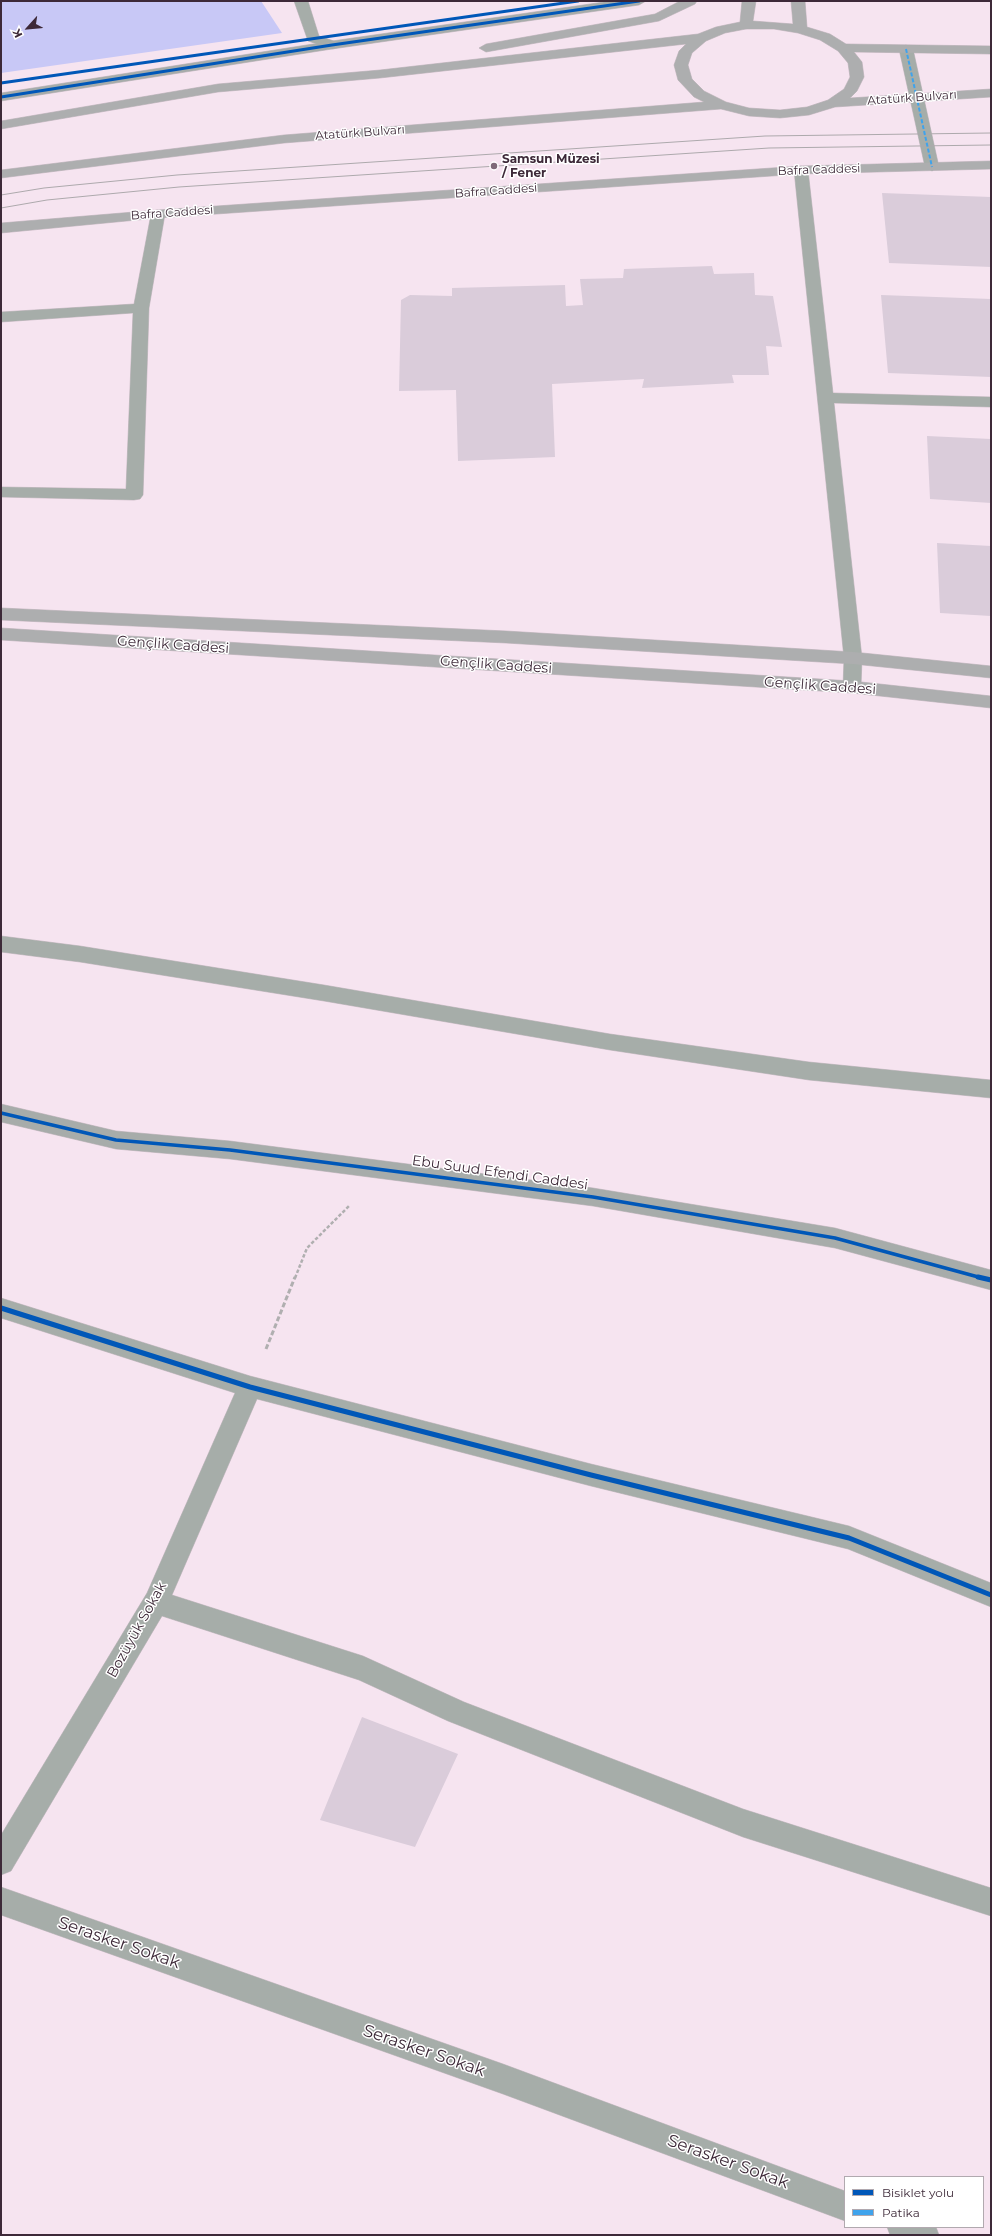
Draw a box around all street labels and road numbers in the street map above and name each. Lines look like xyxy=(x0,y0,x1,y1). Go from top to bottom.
street label: Atatürk Bulvarı xyxy=(867,88,957,108)
street label: Atatürk Bulvarı xyxy=(315,123,405,143)
street label: Bafra Caddesi xyxy=(777,161,861,179)
street label: Bafra Caddesi xyxy=(454,181,538,201)
street label: Bafra Caddesi xyxy=(130,203,214,223)
street label: Gençlik Caddesi xyxy=(116,633,230,657)
street label: Gençlik Caddesi xyxy=(439,653,553,677)
street label: Gençlik Caddesi xyxy=(763,674,877,698)
street label: Ebu Suud Efendi Caddesi xyxy=(411,1152,589,1194)
street label: Bozüyük Sokak xyxy=(104,1579,170,1681)
street label: Serasker Sokak xyxy=(55,1913,183,1973)
street label: Serasker Sokak xyxy=(360,2021,488,2081)
street label: Serasker Sokak xyxy=(664,2131,792,2193)

